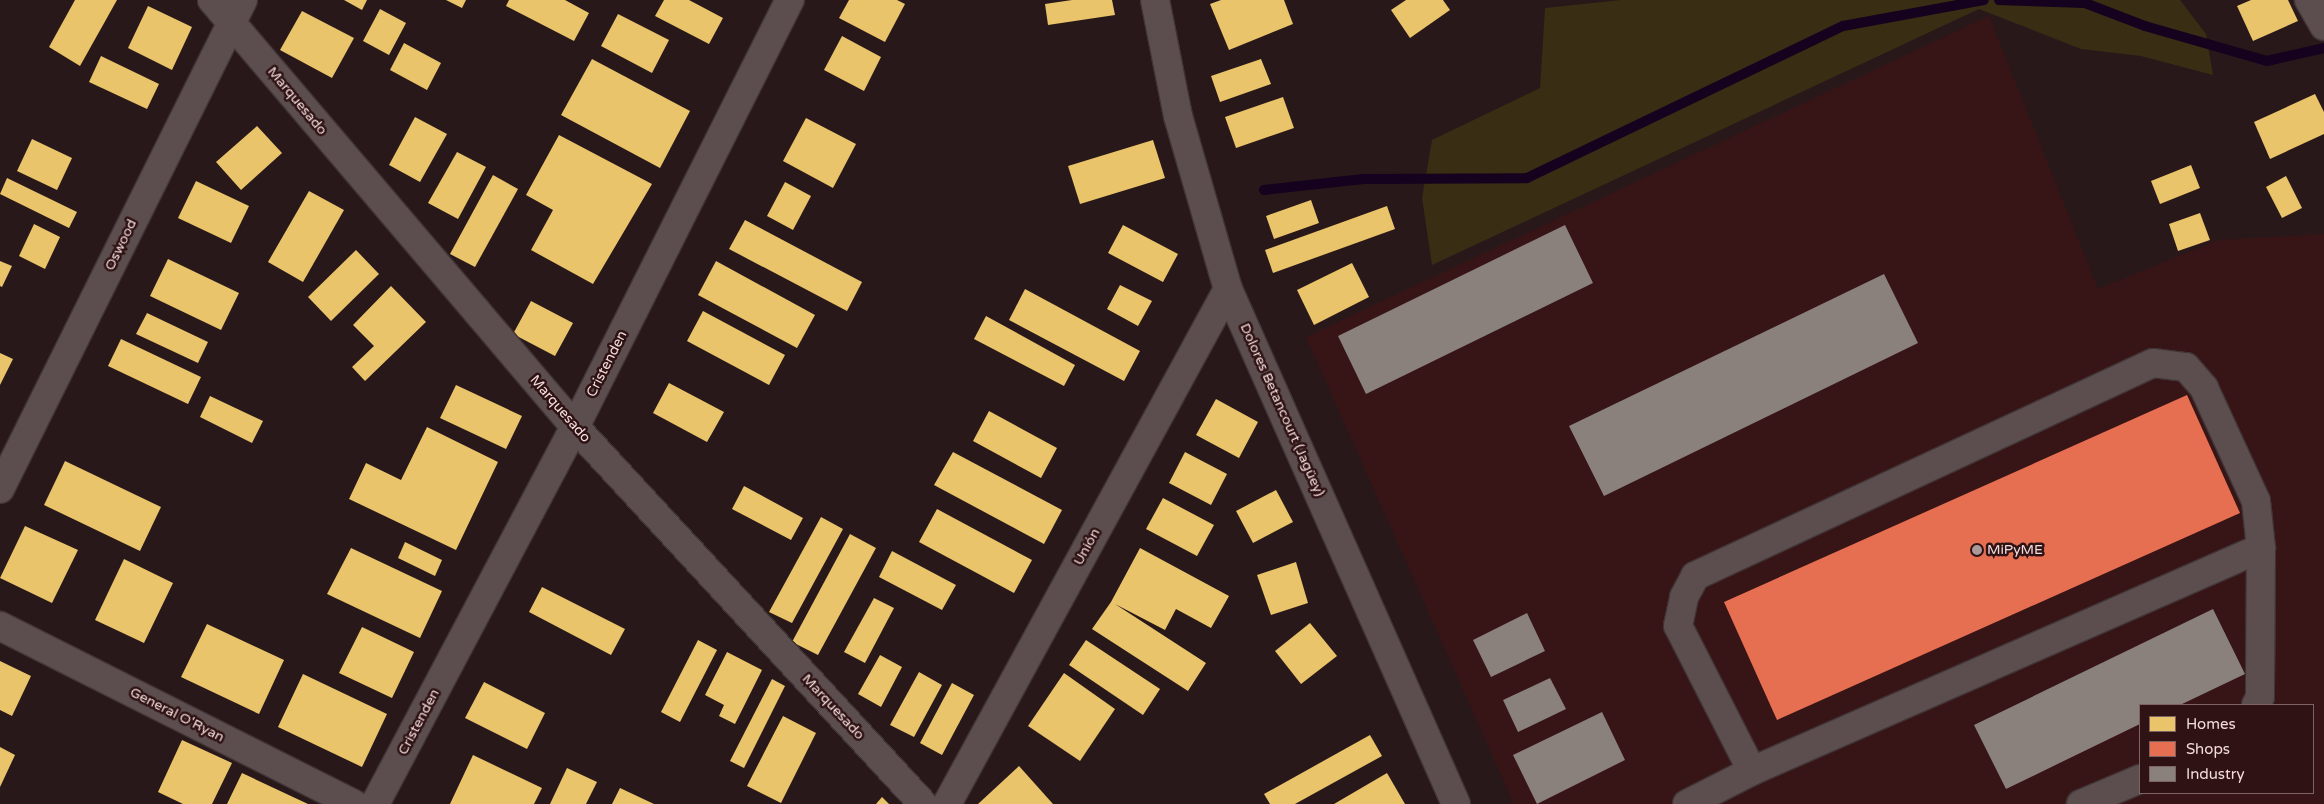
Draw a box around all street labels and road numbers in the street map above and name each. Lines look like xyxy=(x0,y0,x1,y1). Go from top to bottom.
street label: Marquesado xyxy=(264,64,330,138)
street label: Oswood xyxy=(101,217,141,273)
street label: Dolores Betancourt (Jagüey) xyxy=(1236,321,1328,499)
street label: Cristenden xyxy=(583,328,631,400)
street label: Marquesado xyxy=(526,372,594,446)
street label: Unión xyxy=(1070,526,1104,568)
street label: Marquesado xyxy=(798,671,868,743)
street label: General O'Ryan xyxy=(127,684,227,746)
street label: Cristenden xyxy=(395,686,443,758)

